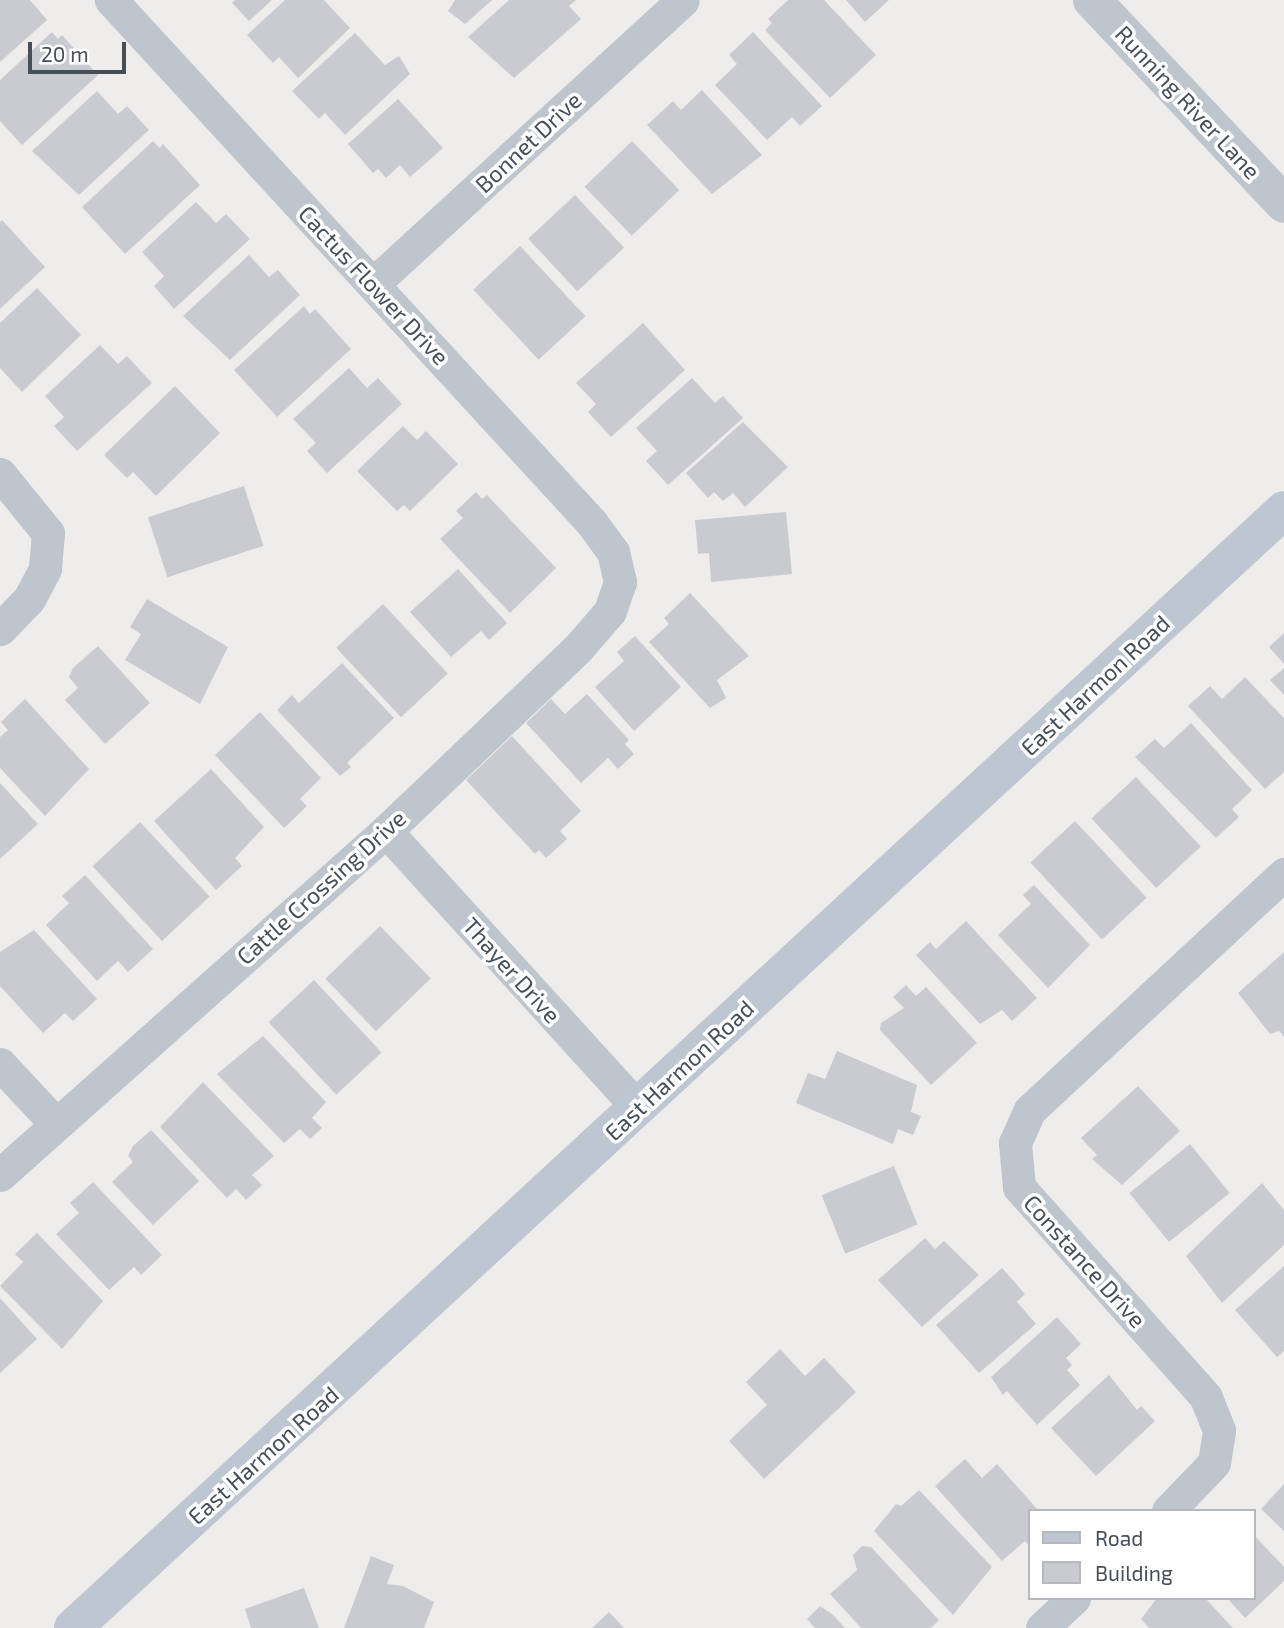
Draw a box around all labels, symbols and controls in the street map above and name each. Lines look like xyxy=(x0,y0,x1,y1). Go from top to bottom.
street label: Running River Lane xyxy=(1110,19,1266,185)
scale bar xyxy=(32,28,130,72)
text: 20 m xyxy=(41,41,89,66)
street label: Bonnet Drive xyxy=(469,86,587,198)
street label: Cactus Flower Drive xyxy=(293,199,455,371)
street label: East Harmon Road xyxy=(1015,609,1175,761)
street label: Cattle Crossing Drive xyxy=(231,804,411,970)
street label: Thayer Drive xyxy=(457,911,567,1029)
street label: East Harmon Road xyxy=(599,994,759,1146)
street label: Constance Drive xyxy=(1018,1189,1152,1333)
street label: East Harmon Road xyxy=(182,1380,344,1530)
legend xyxy=(1028,1509,1256,1600)
text: Road xyxy=(1095,1525,1143,1550)
text: Building xyxy=(1095,1560,1173,1585)

